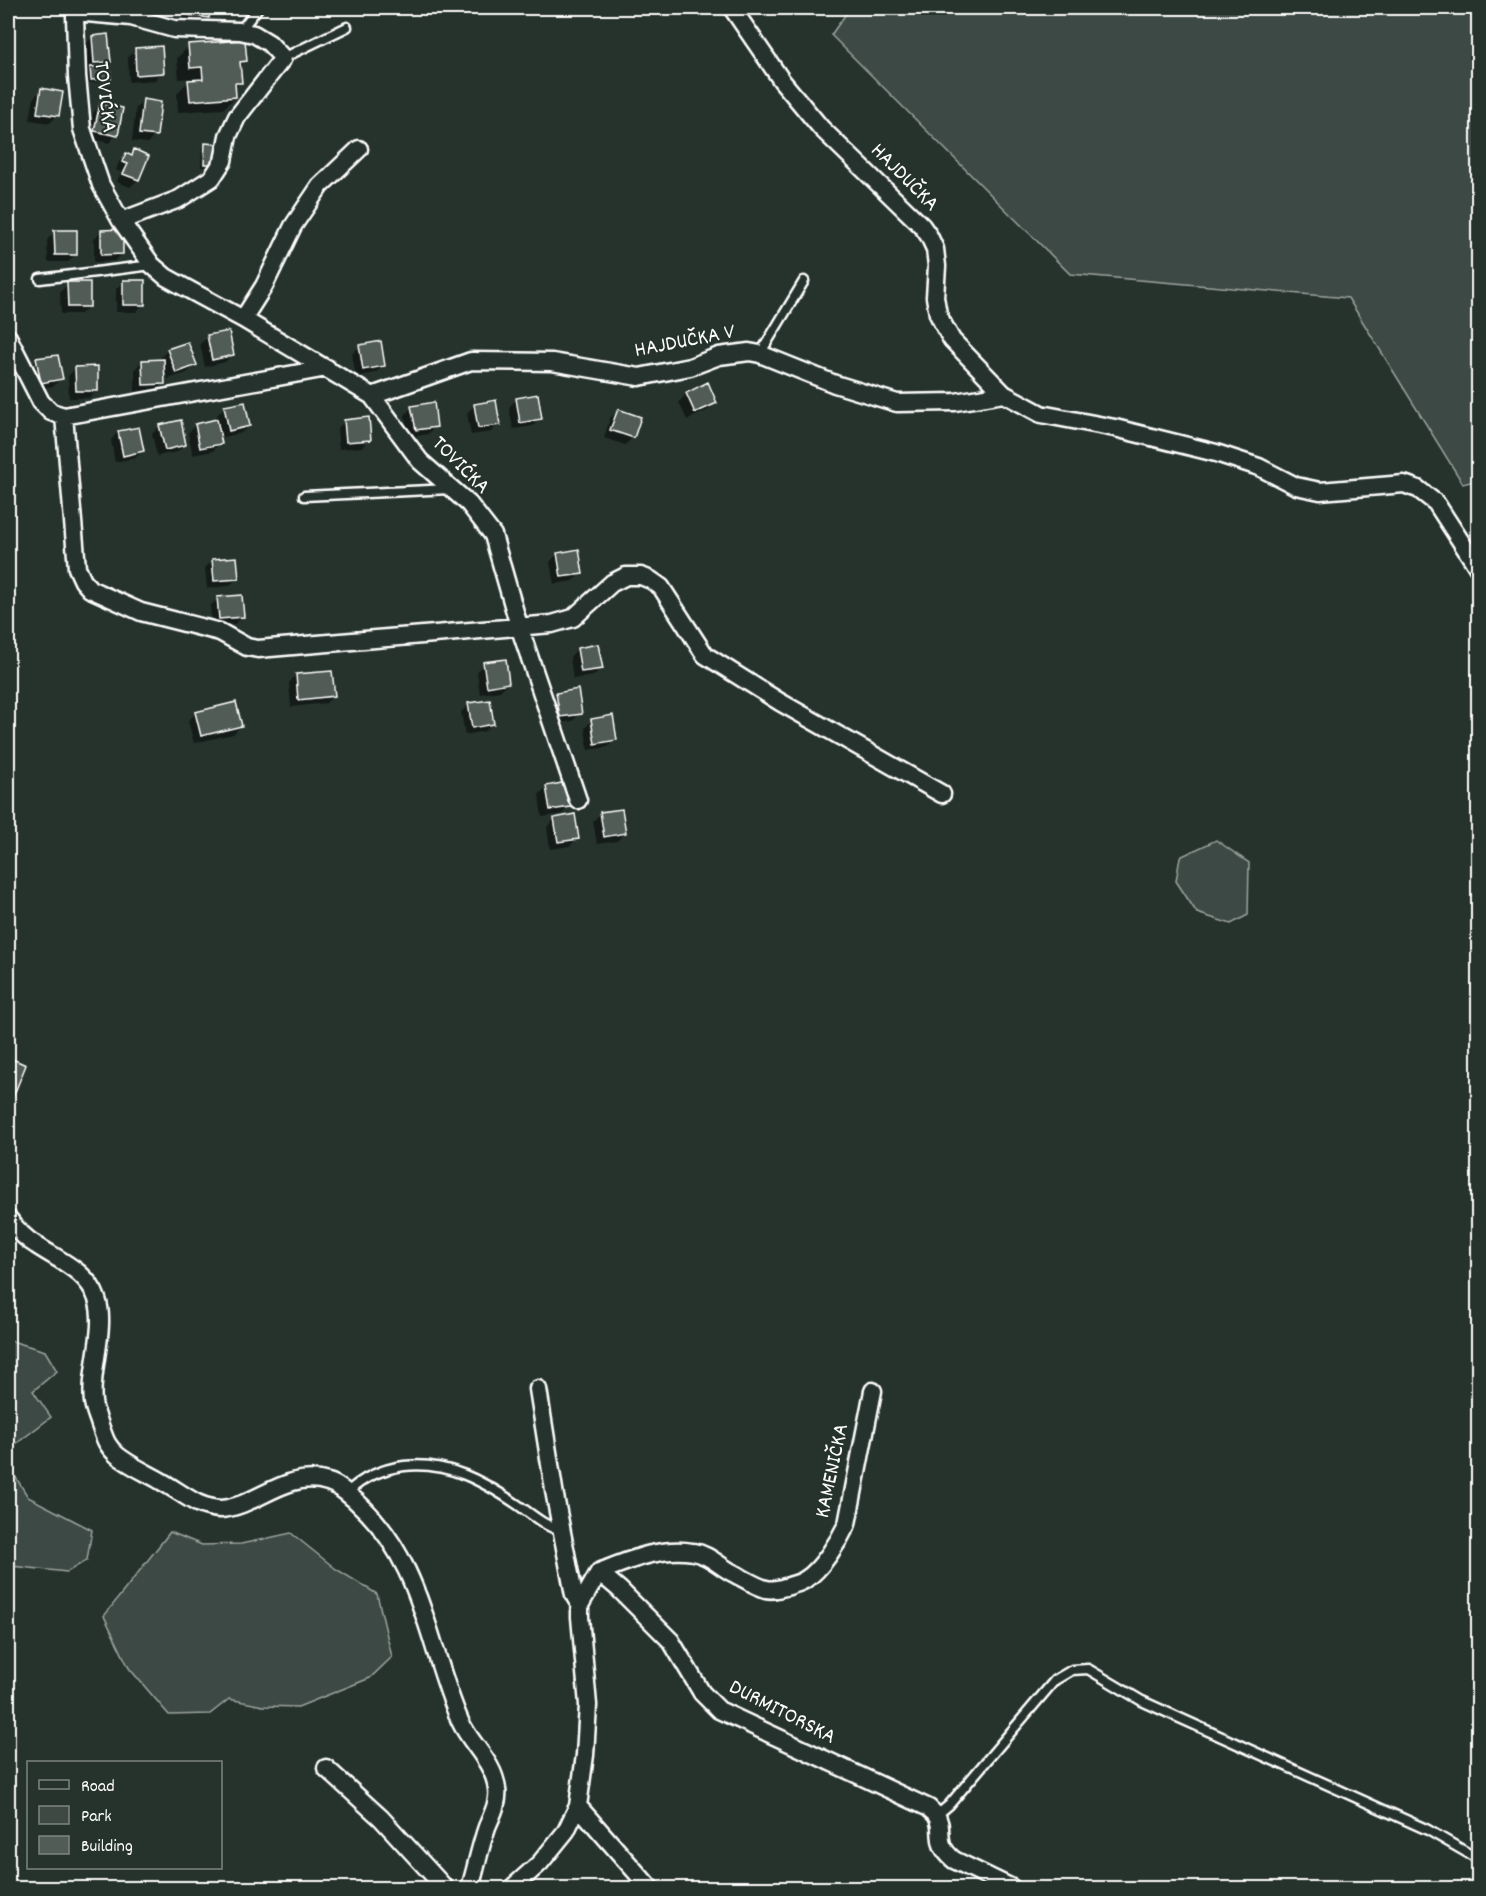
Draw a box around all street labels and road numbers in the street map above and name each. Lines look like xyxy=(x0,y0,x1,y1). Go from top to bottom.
street label: TOVIĆKA xyxy=(84,59,124,135)
street label: HAJDUČKA xyxy=(863,137,945,219)
street label: HAJDUČKA V xyxy=(632,317,738,367)
street label: TOVIĆKA xyxy=(424,430,496,502)
street label: KAMENIČKA xyxy=(808,1421,858,1521)
street label: DURMITORSKA xyxy=(723,1673,841,1753)

